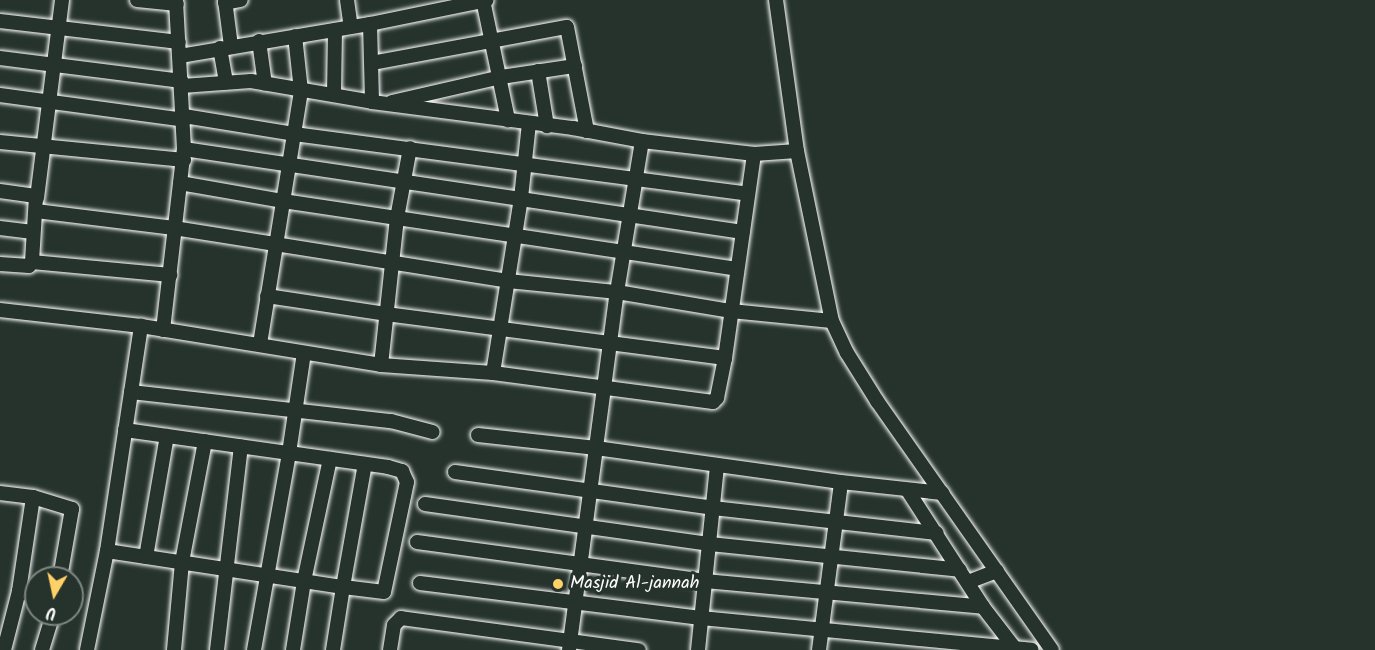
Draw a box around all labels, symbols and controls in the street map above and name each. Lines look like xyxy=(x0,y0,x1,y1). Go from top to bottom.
north arrow xyxy=(24,566,84,626)
place label: Masjid Al-jannah xyxy=(570,573,699,595)
marker: Masjid Al-jannah xyxy=(551,577,565,591)
text: U xyxy=(45,599,58,625)

